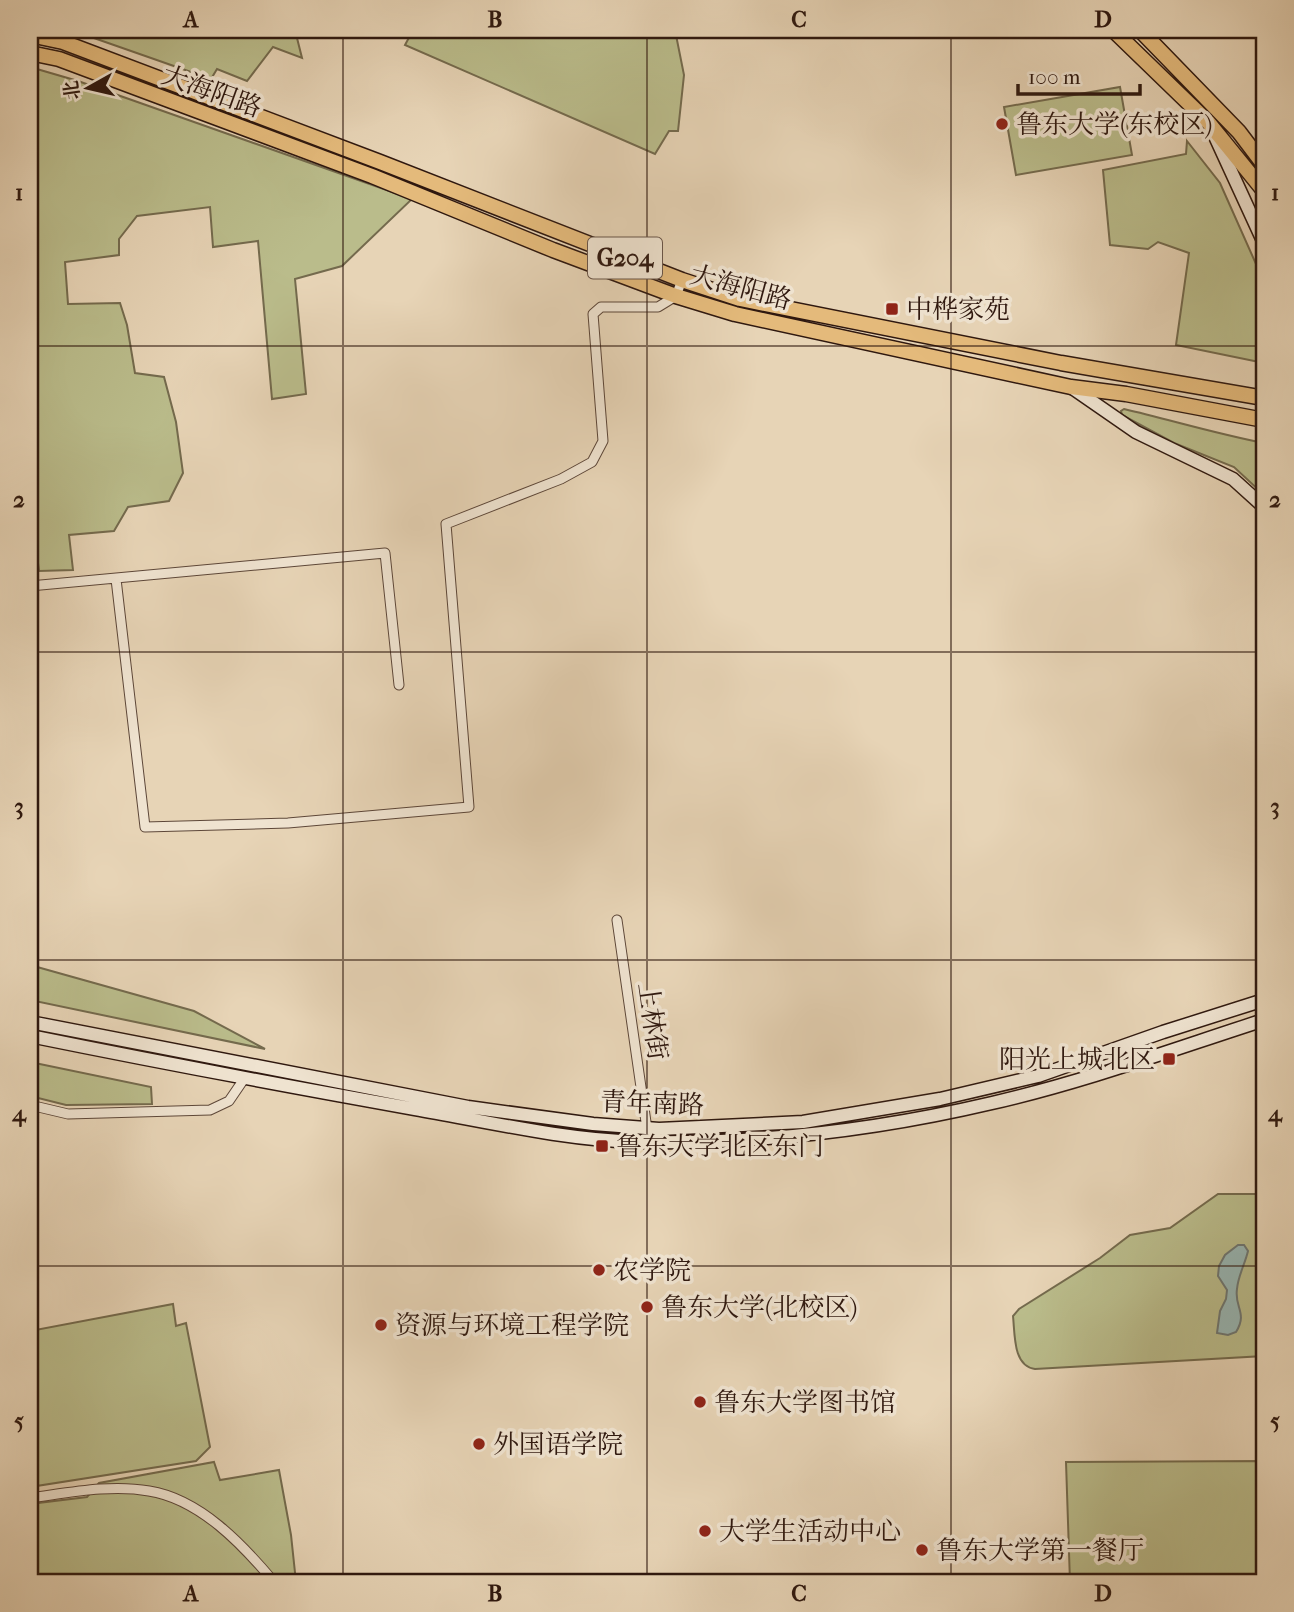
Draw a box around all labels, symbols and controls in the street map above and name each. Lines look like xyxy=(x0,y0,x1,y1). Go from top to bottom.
text: A xyxy=(182,6,200,33)
text: B xyxy=(488,6,503,33)
text: C xyxy=(791,6,807,33)
text: D xyxy=(1094,6,1112,33)
north arrow xyxy=(52,52,122,122)
scale bar xyxy=(1018,52,1140,96)
street label: 大海阳路 xyxy=(158,59,266,124)
text: 100 m xyxy=(1028,65,1081,89)
text: 北 xyxy=(60,79,84,101)
place label: 鲁东大学(东校区) xyxy=(1016,109,1212,140)
marker: 鲁东大学(东校区) xyxy=(994,116,1010,132)
text: 1 xyxy=(15,179,23,206)
text: 1 xyxy=(1271,179,1279,206)
road number: G204 xyxy=(588,237,662,278)
street label: 大海阳路 xyxy=(687,259,795,316)
place label: 中桦家苑 xyxy=(906,294,1010,325)
marker: 中桦家苑 xyxy=(884,301,900,317)
text: 2 xyxy=(13,486,25,513)
text: 2 xyxy=(1269,486,1281,513)
text: 3 xyxy=(14,793,24,820)
text: 3 xyxy=(1270,793,1280,820)
street label: 上林街 xyxy=(632,980,673,1062)
place label: 阳光上城北区 xyxy=(999,1044,1155,1075)
marker: 阳光上城北区 xyxy=(1161,1051,1177,1067)
street label: 青年南路 xyxy=(599,1086,704,1121)
text: 4 xyxy=(11,1100,27,1127)
text: 4 xyxy=(1267,1100,1283,1127)
place label: 鲁东大学北区东门 xyxy=(616,1131,824,1162)
marker: 鲁东大学北区东门 xyxy=(594,1138,610,1154)
place label: 农学院 xyxy=(613,1255,691,1286)
marker: 农学院 xyxy=(591,1262,607,1278)
place label: 鲁东大学(北校区) xyxy=(661,1292,857,1323)
marker: 鲁东大学(北校区) xyxy=(639,1299,655,1315)
place label: 资源与环境工程学院 xyxy=(395,1310,629,1341)
marker: 资源与环境工程学院 xyxy=(373,1317,389,1333)
place label: 鲁东大学图书馆 xyxy=(714,1387,896,1418)
marker: 鲁东大学图书馆 xyxy=(692,1394,708,1410)
text: 5 xyxy=(14,1407,24,1434)
text: 5 xyxy=(1270,1407,1280,1434)
place label: 外国语学院 xyxy=(493,1429,623,1460)
marker: 外国语学院 xyxy=(471,1436,487,1452)
place label: 大学生活动中心 xyxy=(719,1516,901,1547)
marker: 大学生活动中心 xyxy=(697,1523,713,1539)
place label: 鲁东大学第一餐厅 xyxy=(936,1535,1144,1566)
marker: 鲁东大学第一餐厅 xyxy=(914,1542,930,1558)
text: A xyxy=(182,1580,200,1607)
text: B xyxy=(488,1580,503,1607)
text: C xyxy=(791,1580,807,1607)
text: D xyxy=(1094,1580,1112,1607)

